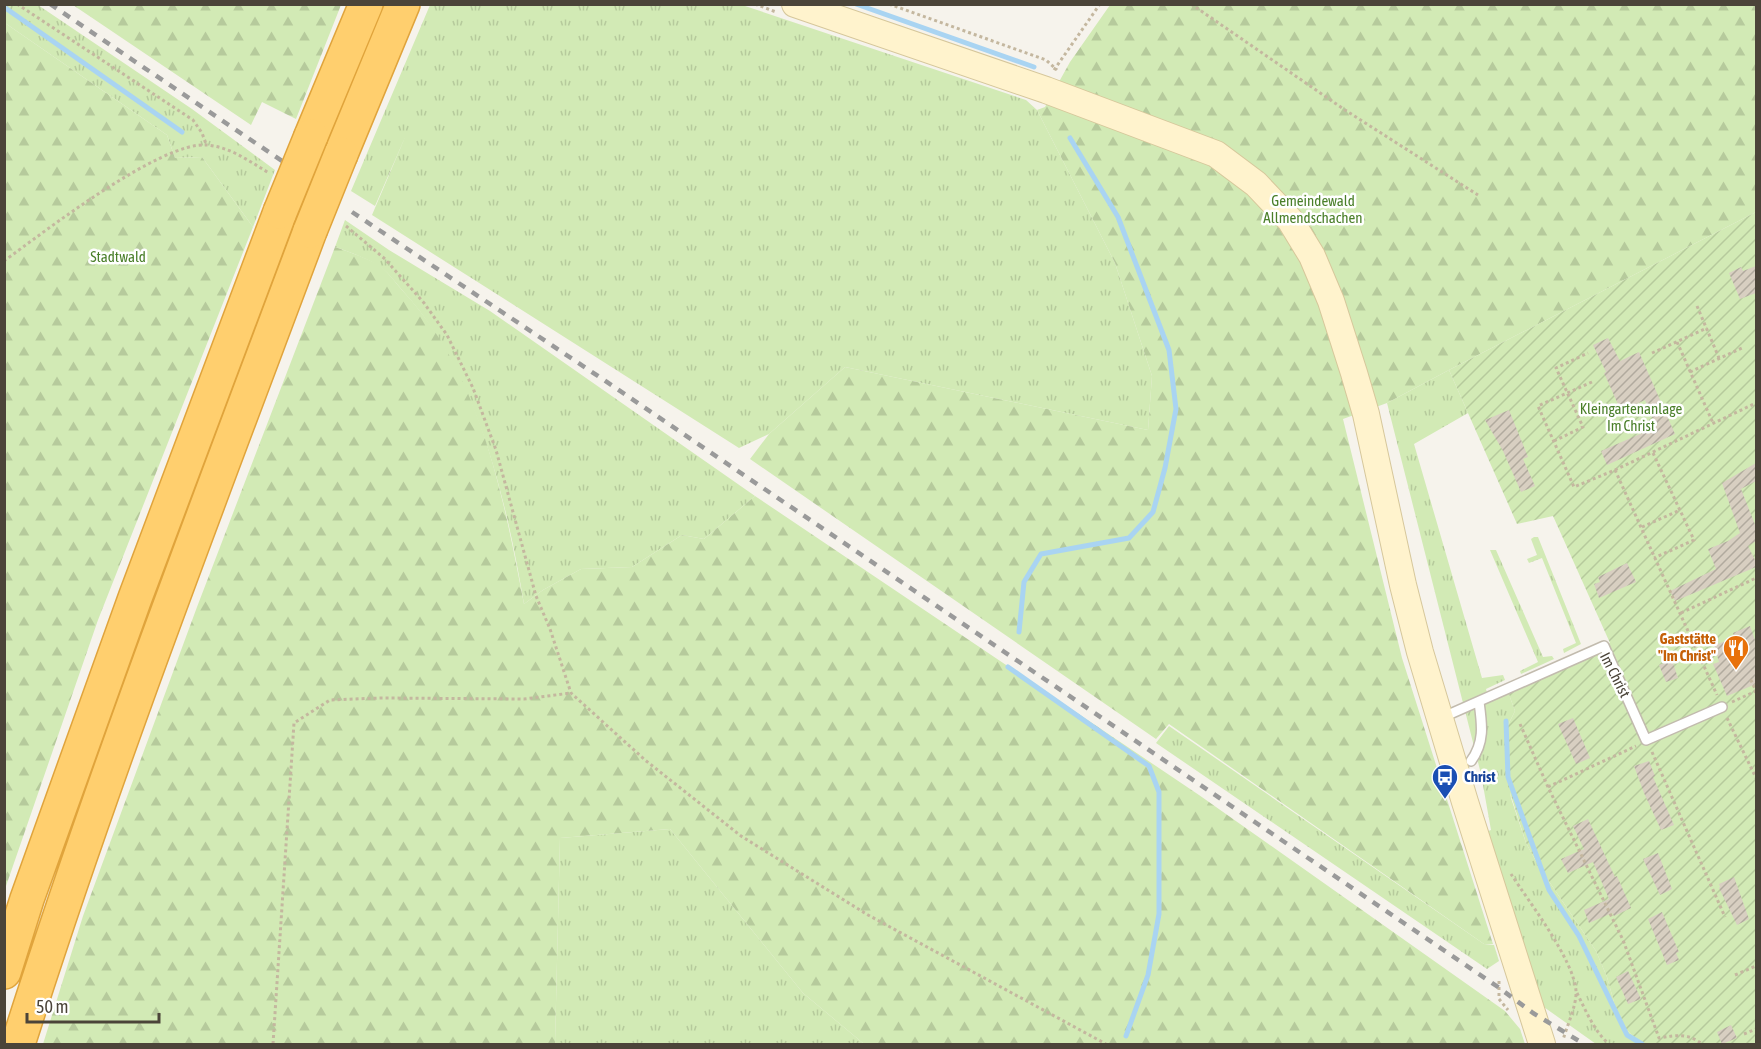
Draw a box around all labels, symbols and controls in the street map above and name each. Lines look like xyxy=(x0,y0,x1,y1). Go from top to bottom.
park label: Gemeindewald Allmendschachen xyxy=(1263,192,1363,226)
park label: Stadtwald xyxy=(90,248,146,265)
park label: Kleingartenanlage Im Christ xyxy=(1580,400,1682,434)
place label: Gaststätte "Im Christ" xyxy=(1658,630,1716,664)
restaurant icon: Gaststätte "Im Christ" xyxy=(1721,633,1751,671)
street label: Im Christ xyxy=(1597,649,1634,700)
bus stop icon: Christ xyxy=(1430,762,1460,800)
place label: Christ xyxy=(1464,768,1496,785)
scale bar xyxy=(27,986,159,1024)
text: 50 m xyxy=(36,996,68,1017)

